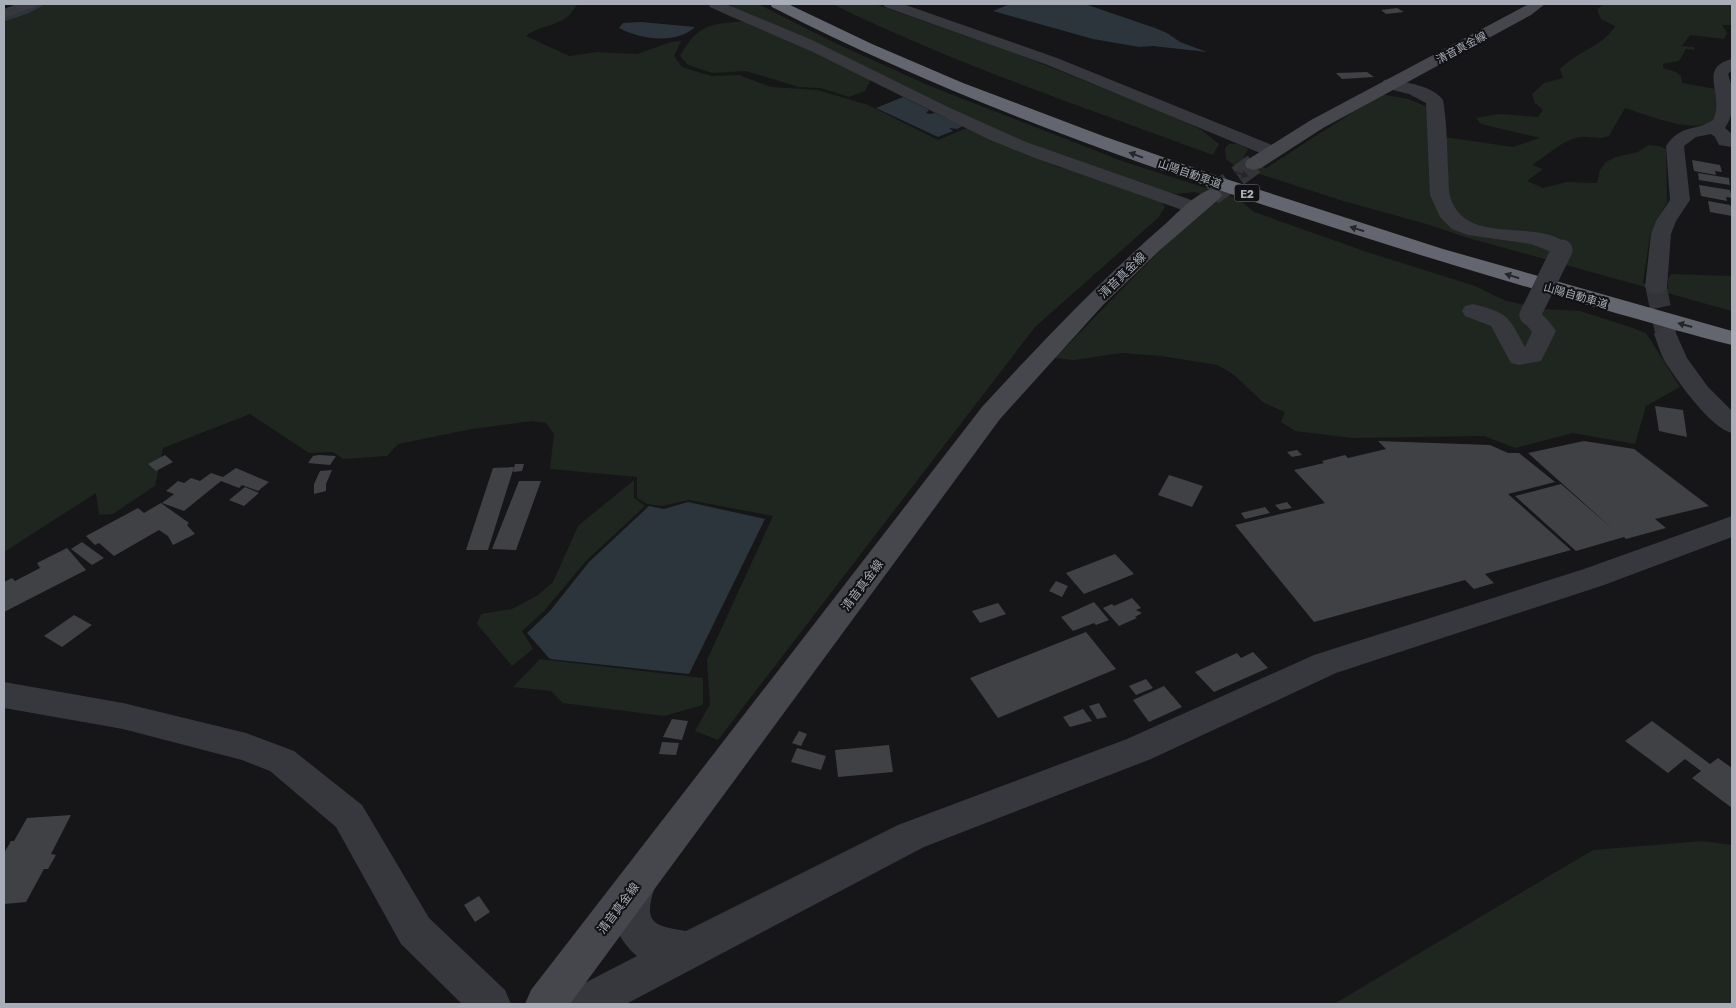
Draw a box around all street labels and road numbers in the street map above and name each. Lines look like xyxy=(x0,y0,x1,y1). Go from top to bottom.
street label: 清音真金線 xyxy=(1434,28,1488,66)
street label: 山陽自動車道 xyxy=(1157,156,1223,190)
road number: E2 xyxy=(1234,184,1260,202)
street label: 清音真金線 xyxy=(1095,249,1149,301)
street label: 山陽自動車道 xyxy=(1542,280,1610,310)
street label: 清音真金線 xyxy=(838,557,886,613)
street label: 清音真金線 xyxy=(594,880,642,936)

